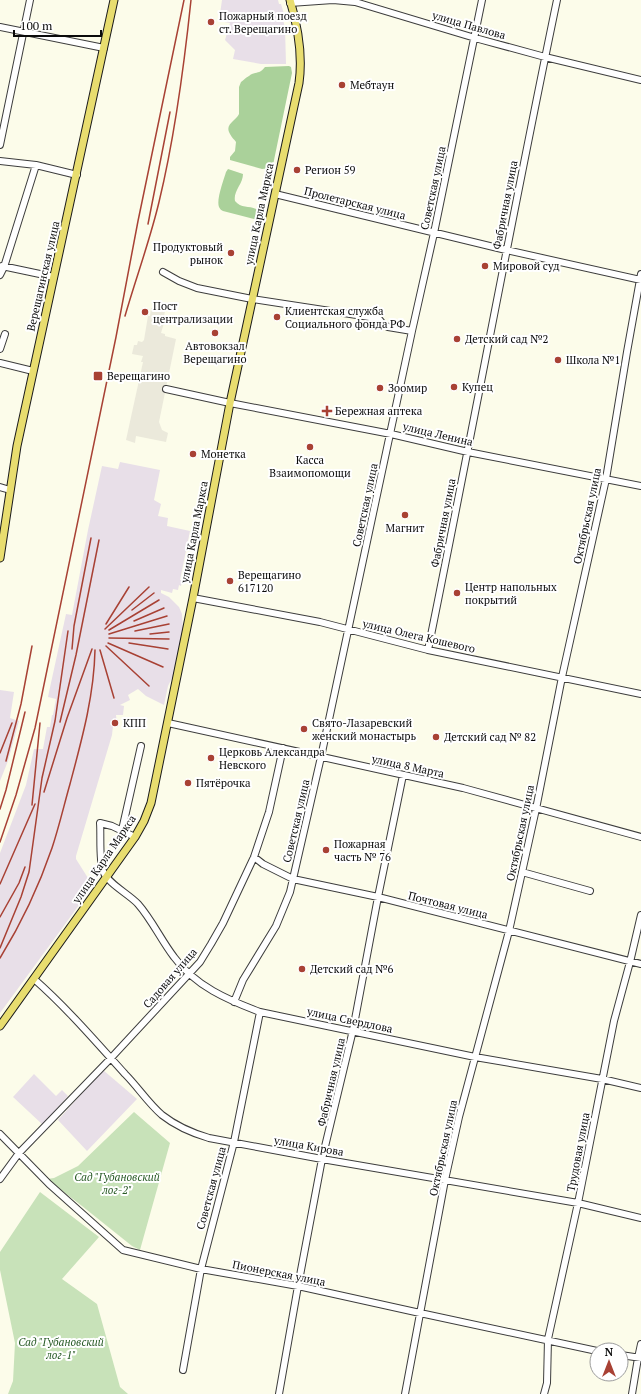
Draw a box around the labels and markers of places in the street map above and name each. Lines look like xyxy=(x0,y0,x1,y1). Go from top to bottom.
place label: Пожарный поезд ст. Верещагино xyxy=(219,9,307,36)
marker: Пожарный поезд ст. Верещагино xyxy=(206,17,216,27)
place label: Мебтаун xyxy=(350,78,394,92)
marker: Мебтаун xyxy=(337,80,347,90)
place label: Регион 59 xyxy=(305,163,356,177)
marker: Регион 59 xyxy=(292,165,302,175)
place label: Продуктовый рынок xyxy=(153,240,223,267)
marker: Продуктовый рынок xyxy=(226,248,236,258)
place label: Мировой суд xyxy=(493,259,560,273)
marker: Мировой суд xyxy=(480,261,490,271)
place label: Пост централизации xyxy=(153,299,233,326)
place label: Клиентская служба Социального фонда РФ xyxy=(285,304,405,331)
marker: Пост централизации xyxy=(140,307,150,317)
marker: Клиентская служба Социального фонда РФ xyxy=(272,312,282,322)
marker: Автовокзал Верещагино xyxy=(210,328,220,338)
place label: Детский сад №2 xyxy=(465,332,549,346)
marker: Детский сад №2 xyxy=(452,334,462,344)
place label: Автовокзал Верещагино xyxy=(183,339,247,366)
place label: Школа №1 xyxy=(566,353,620,367)
marker: Школа №1 xyxy=(553,355,563,365)
place label: Верещагино xyxy=(107,369,170,383)
marker: Верещагино xyxy=(92,370,104,382)
place label: Купец xyxy=(462,380,493,394)
place label: Зоомир xyxy=(388,381,427,395)
marker: Купец xyxy=(449,382,459,392)
marker: Зоомир xyxy=(375,383,385,393)
place label: Бережная аптека xyxy=(335,404,423,418)
marker: Бережная аптека xyxy=(322,406,332,416)
marker: Касса Взаимопомощи xyxy=(305,442,315,452)
place label: Монетка xyxy=(201,447,246,461)
marker: Монетка xyxy=(188,449,198,459)
place label: Касса Взаимопомощи xyxy=(269,453,351,480)
marker: Магнит xyxy=(400,510,410,520)
place label: Магнит xyxy=(386,521,425,535)
place label: Верещагино 617120 xyxy=(238,568,301,595)
marker: Верещагино 617120 xyxy=(225,576,235,586)
place label: Центр напольных покрытий xyxy=(465,580,557,607)
marker: Центр напольных покрытий xyxy=(452,588,462,598)
place label: КПП xyxy=(123,716,146,730)
place label: Свято-Лазаревский женский монастырь xyxy=(312,716,417,743)
marker: КПП xyxy=(110,718,120,728)
marker: Свято-Лазаревский женский монастырь xyxy=(299,724,309,734)
place label: Детский сад № 82 xyxy=(444,730,536,744)
marker: Детский сад № 82 xyxy=(431,732,441,742)
place label: Церковь Александра Невского xyxy=(219,745,325,772)
marker: Церковь Александра Невского xyxy=(206,753,216,763)
place label: Пятёрочка xyxy=(196,776,251,790)
marker: Пятёрочка xyxy=(183,778,193,788)
place label: Пожарная часть № 76 xyxy=(334,837,391,864)
marker: Пожарная часть № 76 xyxy=(321,845,331,855)
place label: Детский сад №6 xyxy=(310,962,394,976)
marker: Детский сад №6 xyxy=(297,964,307,974)

